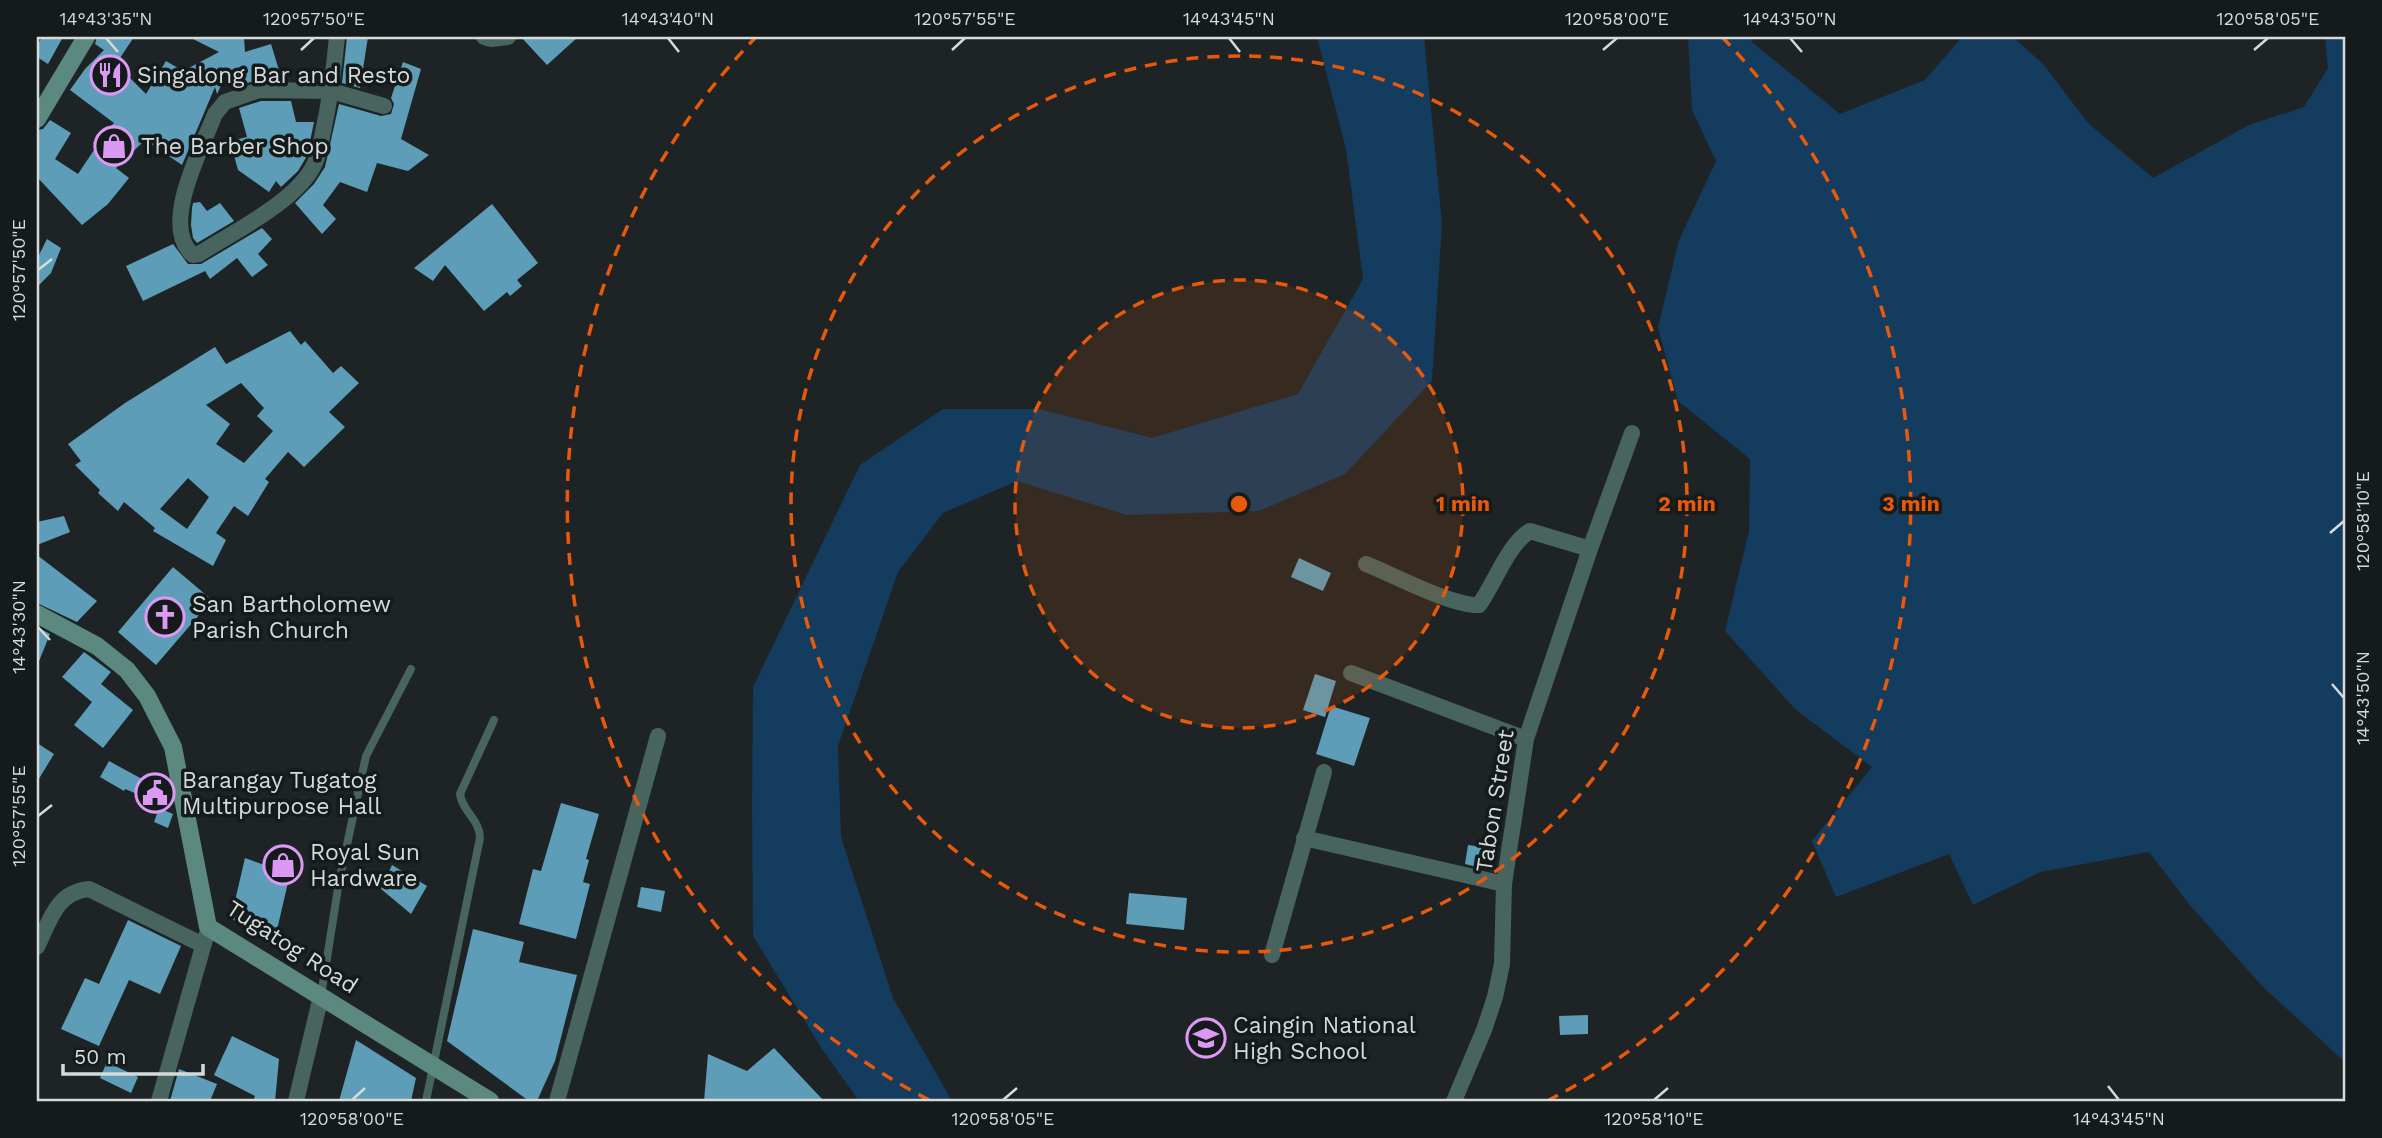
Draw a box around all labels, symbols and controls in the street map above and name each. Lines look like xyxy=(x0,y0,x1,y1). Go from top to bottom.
text: 14°43'35"N xyxy=(60,8,153,29)
text: 120°57'50"E xyxy=(263,8,365,29)
text: 14°43'40"N xyxy=(622,8,714,29)
text: 120°57'55"E xyxy=(914,8,1016,29)
text: 14°43'45"N xyxy=(1183,8,1275,29)
text: 120°58'00"E xyxy=(1565,8,1669,29)
text: 14°43'50"N xyxy=(1743,8,1837,29)
text: 120°58'05"E xyxy=(2216,8,2320,29)
restaurant icon: Singalong Bar and Resto xyxy=(89,54,131,96)
place label: Singalong Bar and Resto xyxy=(137,62,410,89)
shop icon: The Barber Shop xyxy=(93,125,135,167)
place label: The Barber Shop xyxy=(141,133,329,160)
text: 120°57'50"E xyxy=(8,219,29,321)
text: 120°58'10"E xyxy=(2352,471,2373,571)
text: 1 min xyxy=(1436,491,1490,516)
text: 2 min xyxy=(1658,491,1716,516)
text: 3 min xyxy=(1882,491,1940,516)
centre of rings xyxy=(1227,492,1251,516)
text: 14°43'30"N xyxy=(8,580,29,674)
place label: San Bartholomew Parish Church xyxy=(192,591,391,644)
church icon: San Bartholomew Parish Church xyxy=(144,596,186,638)
text: 14°43'50"N xyxy=(2352,651,2373,745)
street label: Tabon Street xyxy=(1470,727,1520,874)
text: 120°57'55"E xyxy=(8,765,29,867)
place label: Barangay Tugatog Multipurpose Hall xyxy=(182,767,381,820)
public building icon: Barangay Tugatog Multipurpose Hall xyxy=(134,772,176,814)
place label: Royal Sun Hardware xyxy=(310,839,420,892)
shop icon: Royal Sun Hardware xyxy=(262,844,304,886)
street label: Tugatog Road xyxy=(221,895,363,999)
place label: Caingin National High School xyxy=(1233,1012,1416,1065)
school or university icon: Caingin National High School xyxy=(1185,1017,1227,1059)
scale bar xyxy=(63,1033,203,1077)
text: 50 m xyxy=(74,1044,126,1069)
text: 120°58'00"E xyxy=(300,1108,404,1129)
text: 120°58'05"E xyxy=(951,1108,1055,1129)
text: 120°58'10"E xyxy=(1604,1108,1704,1129)
text: 14°43'45"N xyxy=(2073,1108,2165,1129)

